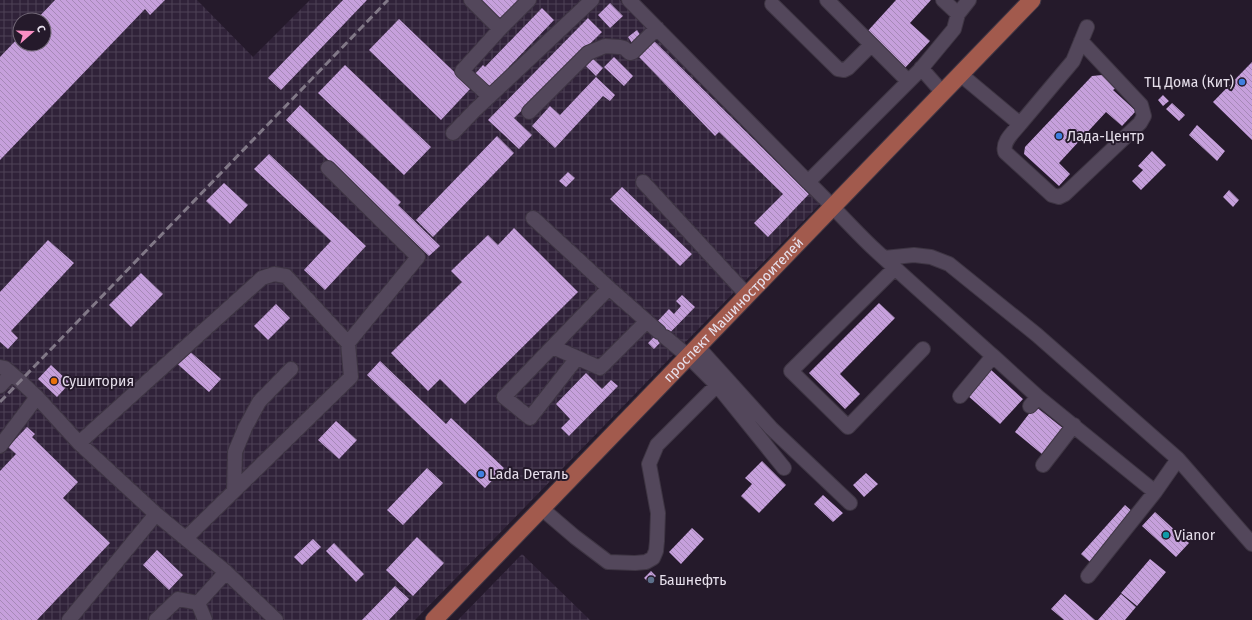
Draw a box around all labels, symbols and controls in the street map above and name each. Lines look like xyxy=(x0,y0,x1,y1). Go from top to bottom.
north arrow xyxy=(12,12,52,52)
text: С xyxy=(34,24,48,35)
place label: ТЦ Дома (Кит) xyxy=(1144,74,1234,91)
marker: ТЦ Дома (Кит) xyxy=(1237,77,1247,87)
place label: Лада-Центр xyxy=(1067,128,1145,145)
marker: Лада-Центр xyxy=(1054,131,1064,141)
street label: проспект Машиностроителей xyxy=(659,234,807,386)
place label: Сушитория xyxy=(62,373,134,390)
marker: Сушитория xyxy=(49,376,59,386)
place label: Lada Dеталь xyxy=(489,466,568,483)
marker: Lada Dеталь xyxy=(476,469,486,479)
place label: Vianor xyxy=(1174,527,1216,544)
marker: Vianor xyxy=(1161,530,1171,540)
place label: Башнефть xyxy=(659,572,726,589)
marker: Башнефть xyxy=(646,575,656,585)

